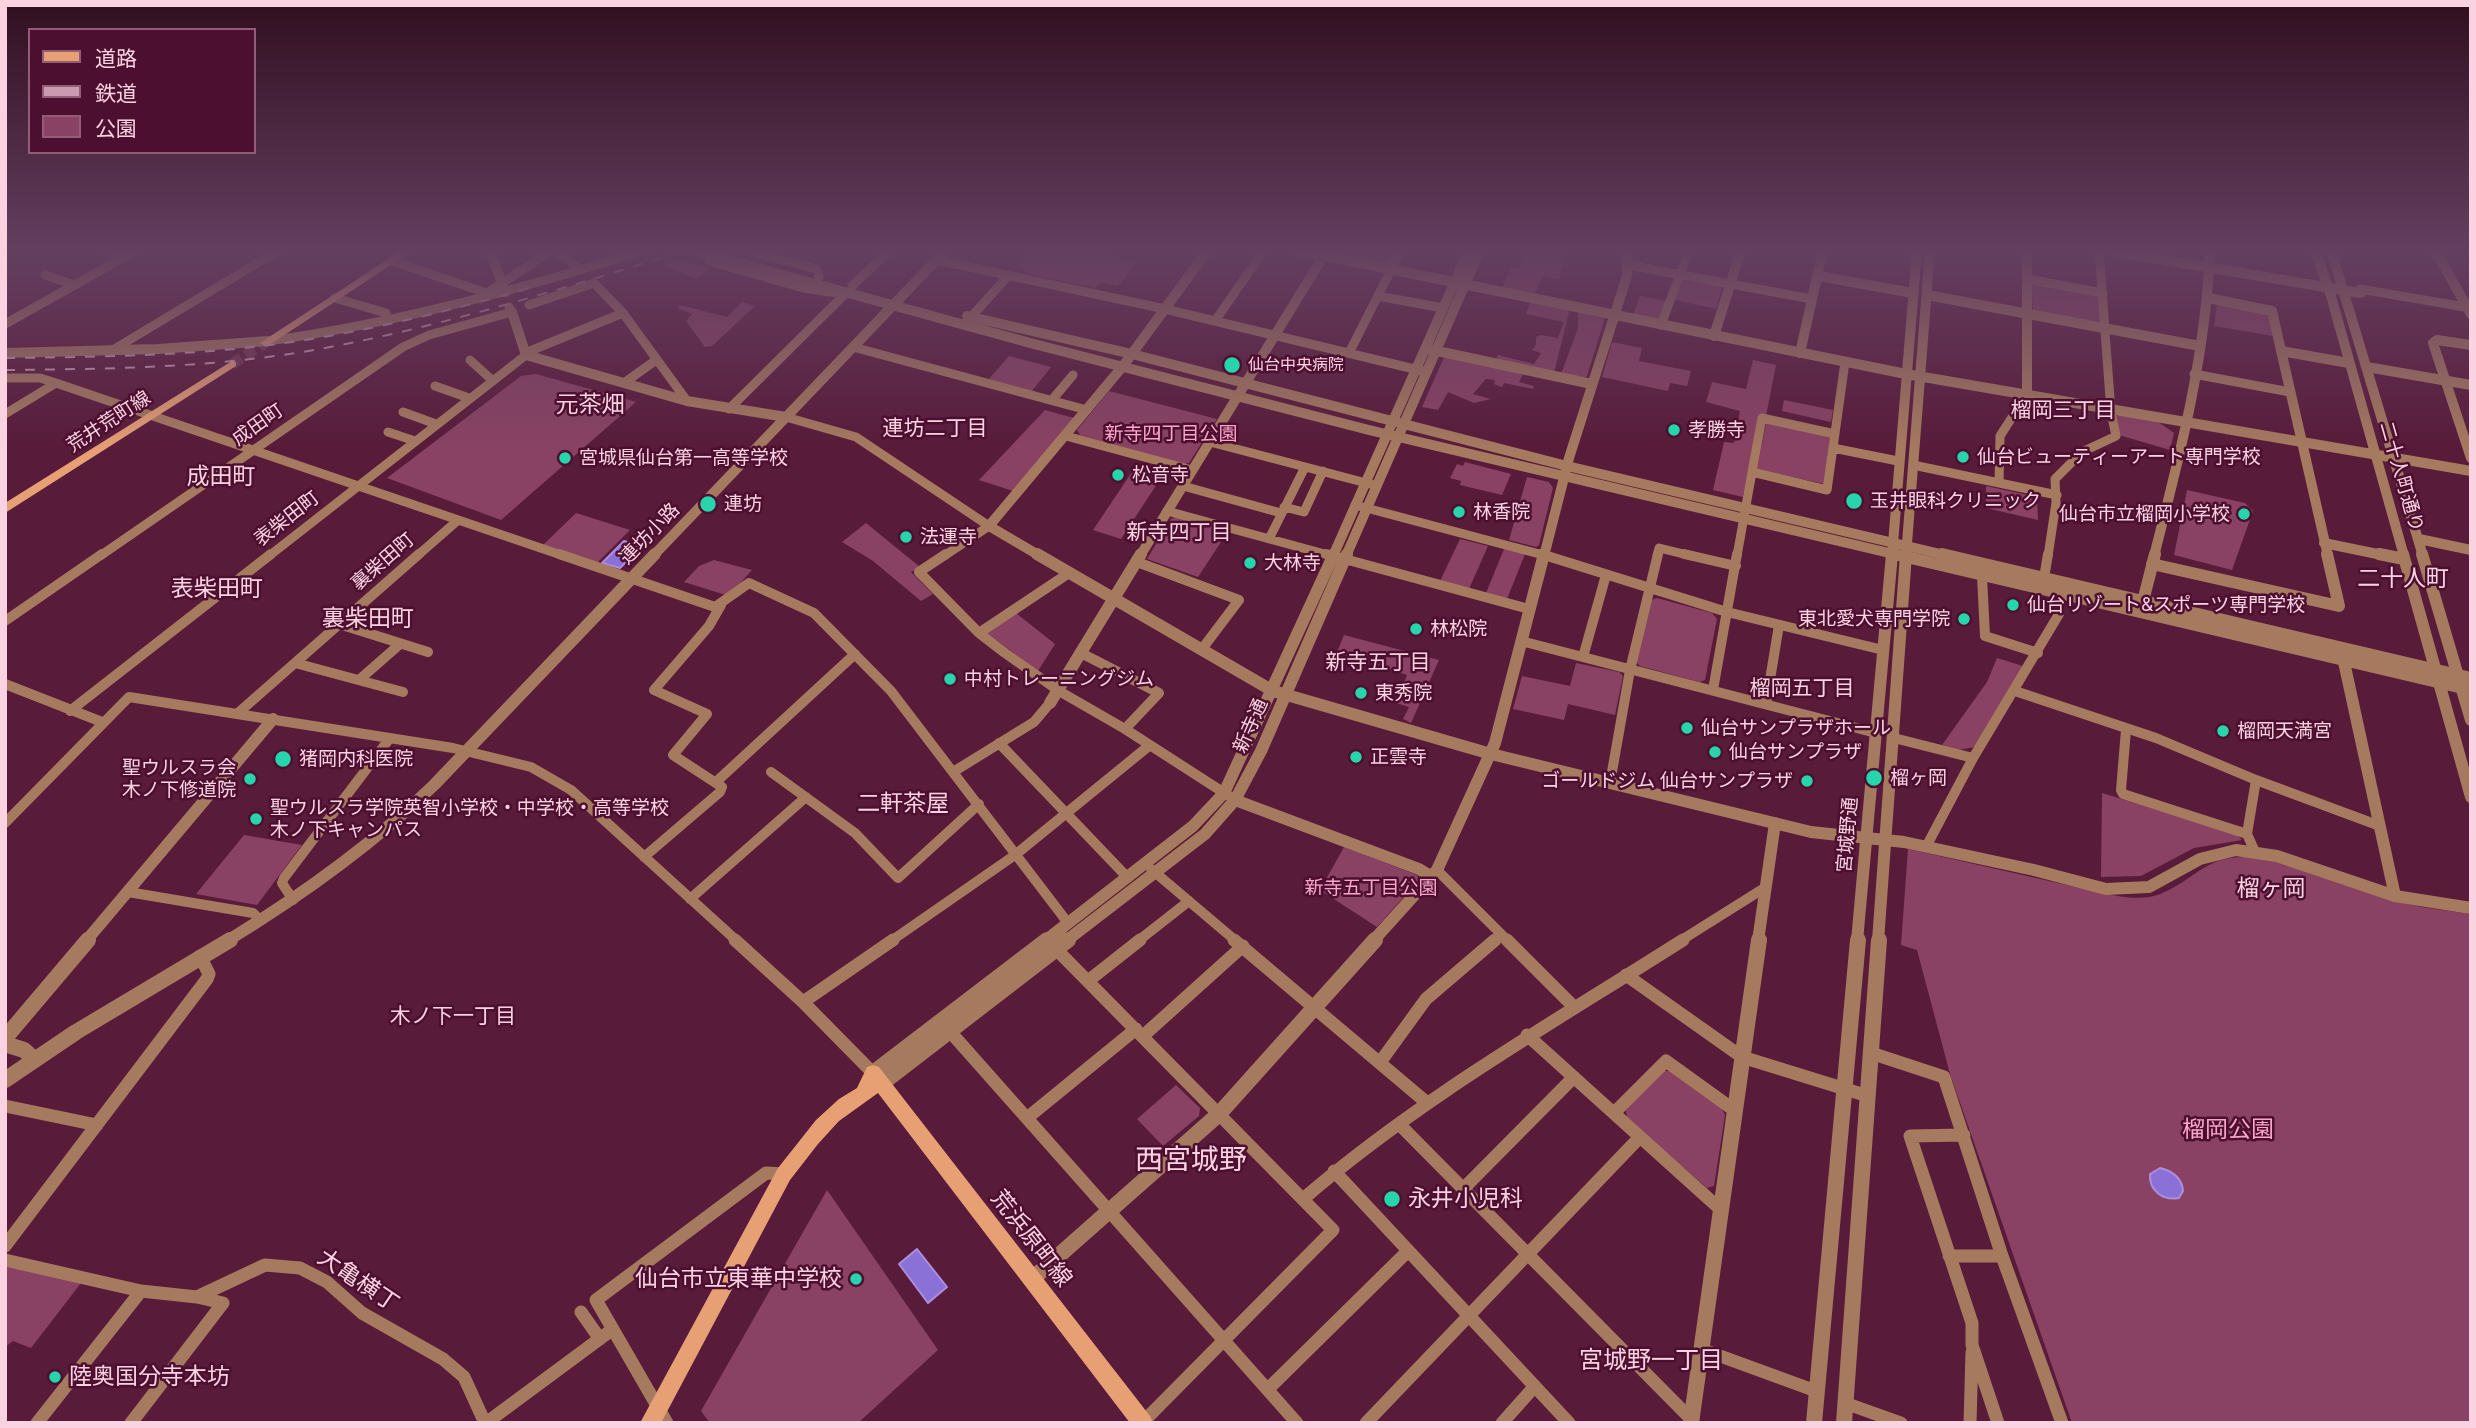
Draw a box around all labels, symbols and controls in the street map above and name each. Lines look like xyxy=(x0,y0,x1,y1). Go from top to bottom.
legend xyxy=(28,28,256,154)
text: 道路 xyxy=(95,46,137,71)
text: 鉄道 xyxy=(95,81,137,106)
text: 公園 xyxy=(95,116,137,141)
marker: 仙台中央病院 xyxy=(1222,355,1242,375)
place label: 仙台中央病院 xyxy=(1248,355,1344,375)
street label: 荒井荒町線 xyxy=(63,387,155,457)
district label: 元茶畑 xyxy=(556,391,624,419)
district label: 榴岡三丁目 xyxy=(2011,398,2115,424)
street label: 成田町 xyxy=(228,399,288,451)
district label: 連坊二丁目 xyxy=(883,416,987,442)
place label: 孝勝寺 xyxy=(1688,419,1745,441)
street label: 二十人町通り xyxy=(2374,419,2428,535)
marker: 孝勝寺 xyxy=(1666,422,1682,438)
park label: 新寺四丁目公園 xyxy=(1105,423,1237,445)
place label: 仙台ビューティーアート専門学校 xyxy=(1977,446,2261,468)
place label: 宮城県仙台第一高等学校 xyxy=(579,447,788,469)
marker: 仙台ビューティーアート専門学校 xyxy=(1955,449,1971,465)
marker: 宮城県仙台第一高等学校 xyxy=(557,450,573,466)
district label: 成田町 xyxy=(187,463,255,491)
place label: 松音寺 xyxy=(1132,464,1189,486)
marker: 松音寺 xyxy=(1110,467,1126,483)
street label: 表柴田町 xyxy=(250,487,324,551)
place label: 玉井眼科クリニック xyxy=(1870,490,2041,512)
marker: 玉井眼科クリニック xyxy=(1844,491,1864,511)
place label: 連坊 xyxy=(724,493,762,515)
marker: 連坊 xyxy=(698,494,718,514)
street label: 連坊小路 xyxy=(615,499,685,569)
place label: 林香院 xyxy=(1473,501,1530,523)
place label: 仙台市立榴岡小学校 xyxy=(2059,503,2230,525)
marker: 林香院 xyxy=(1451,504,1467,520)
marker: 仙台市立榴岡小学校 xyxy=(2236,506,2252,522)
district label: 新寺四丁目 xyxy=(1127,520,1231,546)
place label: 法運寺 xyxy=(920,526,977,548)
street label: 裏柴田町 xyxy=(347,528,419,596)
marker: 法運寺 xyxy=(898,529,914,545)
place label: 大林寺 xyxy=(1264,552,1321,574)
marker: 大林寺 xyxy=(1242,555,1258,571)
district label: 二十人町 xyxy=(2357,565,2449,593)
district label: 表柴田町 xyxy=(171,575,263,603)
place label: 仙台リゾート&スポーツ専門学校 xyxy=(2027,594,2305,616)
marker: 仙台リゾート&スポーツ専門学校 xyxy=(2005,597,2021,613)
district label: 裏柴田町 xyxy=(322,605,414,633)
place label: 東北愛犬専門学院 xyxy=(1798,608,1950,630)
marker: 東北愛犬専門学院 xyxy=(1956,611,1972,627)
place label: 林松院 xyxy=(1430,618,1487,640)
marker: 林松院 xyxy=(1408,621,1424,637)
district label: 新寺五丁目 xyxy=(1326,650,1430,676)
place label: 中村トレーニングジム xyxy=(964,668,1154,690)
marker: 中村トレーニングジム xyxy=(942,671,958,687)
district label: 榴岡五丁目 xyxy=(1750,676,1854,702)
place label: 東秀院 xyxy=(1375,682,1432,704)
marker: 東秀院 xyxy=(1353,685,1369,701)
street label: 新寺通 xyxy=(1229,695,1273,757)
place label: 仙台サンプラザホール xyxy=(1701,717,1891,739)
marker: 仙台サンプラザホール xyxy=(1679,720,1695,736)
place label: 榴岡天満宮 xyxy=(2237,720,2332,742)
marker: 榴岡天満宮 xyxy=(2215,723,2231,739)
place label: 仙台サンプラザ xyxy=(1729,741,1862,763)
marker: 仙台サンプラザ xyxy=(1707,744,1723,760)
place label: 正雲寺 xyxy=(1370,746,1427,768)
place label: 猪岡内科医院 xyxy=(299,748,413,770)
marker: 猪岡内科医院 xyxy=(273,749,293,769)
marker: 正雲寺 xyxy=(1348,749,1364,765)
place label: 聖ウルスラ会 木ノ下修道院 xyxy=(122,757,236,801)
place label: 榴ヶ岡 xyxy=(1890,767,1947,789)
marker: 榴ヶ岡 xyxy=(1864,768,1884,788)
place label: ゴールドジム 仙台サンプラザ xyxy=(1541,770,1793,792)
marker: 聖ウルスラ会 木ノ下修道院 xyxy=(242,771,258,787)
marker: ゴールドジム 仙台サンプラザ xyxy=(1799,773,1815,789)
district label: 二軒茶屋 xyxy=(857,790,949,818)
street label: 宮城野通 xyxy=(1833,796,1863,874)
place label: 聖ウルスラ学院英智小学校・中学校・高等学校 木ノ下キャンパス xyxy=(270,797,669,841)
marker: 聖ウルスラ学院英智小学校・中学校・高等学校 木ノ下キャンパス xyxy=(248,811,264,827)
district label: 榴ヶ岡 xyxy=(2237,875,2305,903)
park label: 新寺五丁目公園 xyxy=(1305,877,1437,899)
district label: 木ノ下一丁目 xyxy=(390,1004,516,1030)
park label: 榴岡公園 xyxy=(2182,1116,2274,1144)
district label: 西宮城野 xyxy=(1135,1144,1247,1178)
street label: 荒浜原町線 xyxy=(985,1185,1077,1293)
place label: 永井小児科 xyxy=(1408,1185,1523,1213)
marker: 永井小児科 xyxy=(1382,1189,1402,1209)
street label: 大亀横丁 xyxy=(312,1244,404,1318)
place label: 仙台市立東華中学校 xyxy=(635,1265,842,1293)
marker: 仙台市立東華中学校 xyxy=(848,1271,864,1287)
district label: 宮城野一丁目 xyxy=(1579,1347,1723,1375)
place label: 陸奥国分寺本坊 xyxy=(69,1363,230,1391)
marker: 陸奥国分寺本坊 xyxy=(47,1369,63,1385)

